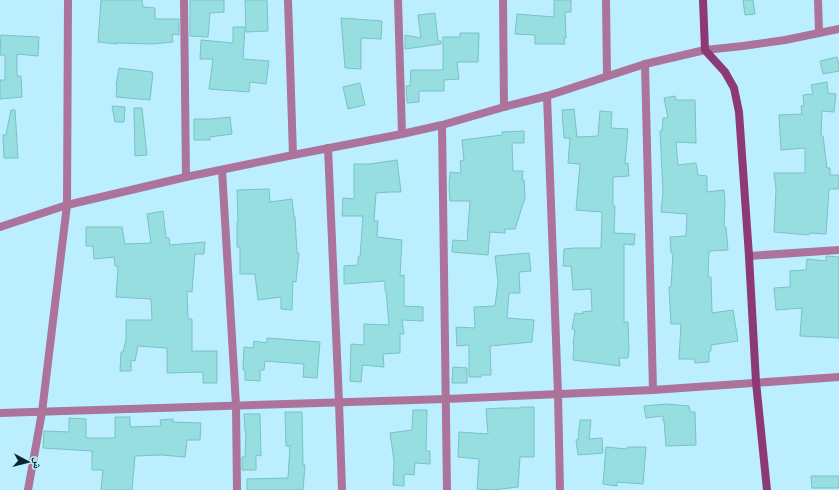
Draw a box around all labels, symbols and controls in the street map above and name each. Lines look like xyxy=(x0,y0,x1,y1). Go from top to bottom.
north arrow xyxy=(8,442,48,482)
text: ش xyxy=(29,456,46,470)

